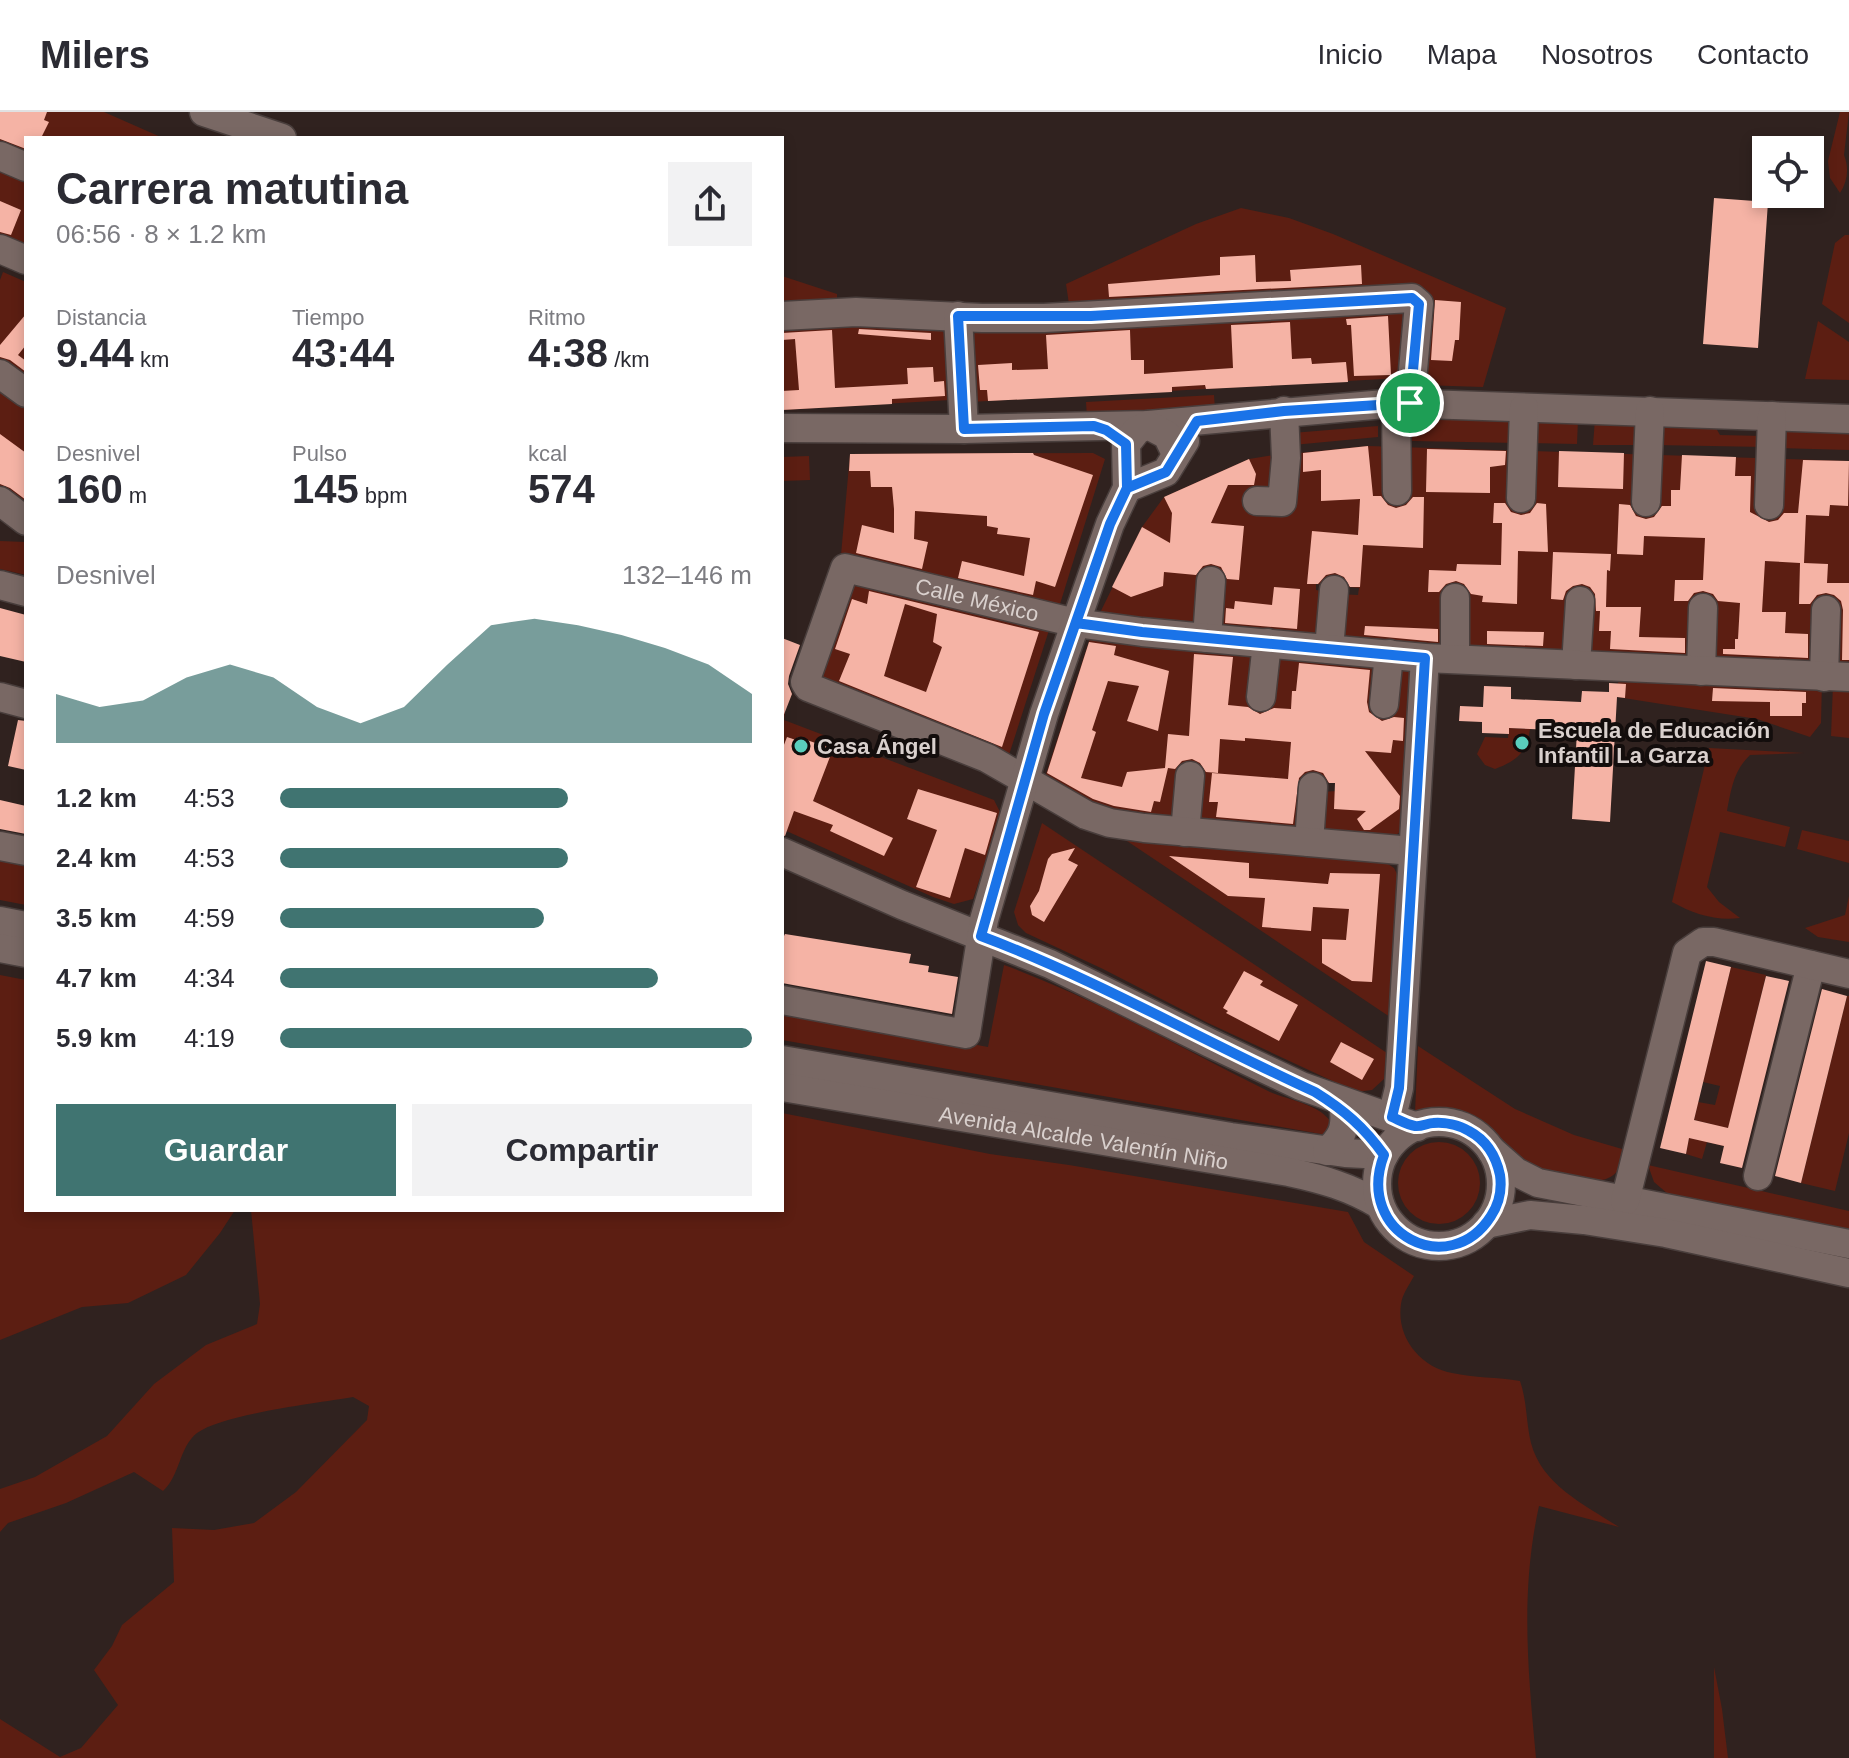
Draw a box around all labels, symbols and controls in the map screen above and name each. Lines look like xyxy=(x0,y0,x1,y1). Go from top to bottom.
text: Milers xyxy=(40,34,150,76)
text: Inicio xyxy=(1317,39,1383,70)
text: Mapa xyxy=(1427,39,1497,70)
text: Nosotros xyxy=(1541,39,1653,70)
text: Contacto xyxy=(1697,39,1809,70)
map controls xyxy=(1752,136,1824,208)
button: locate xyxy=(1752,136,1824,208)
button: share xyxy=(668,162,752,246)
text: Carrera matutina xyxy=(56,164,408,213)
text: 06:56 · 8 × 1.2 km xyxy=(56,219,266,249)
text: Distancia xyxy=(56,305,146,330)
text: Tiempo xyxy=(292,305,365,330)
text: Ritmo xyxy=(528,305,585,330)
text: 9.44 xyxy=(56,331,134,375)
text: 43:44 xyxy=(292,331,394,375)
text: 4:38 xyxy=(528,331,608,375)
text: km xyxy=(134,347,169,372)
text: /km xyxy=(608,347,650,372)
pin xyxy=(1376,369,1444,437)
icon: arrive xyxy=(1388,381,1432,425)
text: Desnivel xyxy=(56,441,140,466)
text: Pulso xyxy=(292,441,347,466)
text: kcal xyxy=(528,441,567,466)
text: 160 xyxy=(56,467,123,511)
text: 145 xyxy=(292,467,359,511)
text: 574 xyxy=(528,467,595,511)
text: m xyxy=(123,483,147,508)
text: bpm xyxy=(359,483,408,508)
text: Desnivel xyxy=(56,560,156,590)
text: 132–146 m xyxy=(622,560,752,590)
street label: Calle México xyxy=(913,573,1041,626)
place label: Escuela de Educación Infantil La Garza xyxy=(1538,718,1770,768)
place label: Casa Ángel xyxy=(817,734,937,759)
marker: Escuela de Educación Infantil La Garza xyxy=(1513,734,1531,752)
marker: Casa Ángel xyxy=(792,737,810,755)
text: 1.2 km xyxy=(56,783,137,813)
text: 4:53 xyxy=(184,783,235,813)
text: 2.4 km xyxy=(56,843,137,873)
text: 4:53 xyxy=(184,843,235,873)
text: 3.5 km xyxy=(56,903,137,933)
text: 4:59 xyxy=(184,903,235,933)
text: 4.7 km xyxy=(56,963,137,993)
text: 4:34 xyxy=(184,963,235,993)
text: 5.9 km xyxy=(56,1023,137,1053)
text: 4:19 xyxy=(184,1023,235,1053)
street label: Avenida Alcalde Valentín Niño xyxy=(937,1101,1230,1174)
button: Guardar xyxy=(56,1104,396,1196)
button: Compartir xyxy=(412,1104,752,1196)

